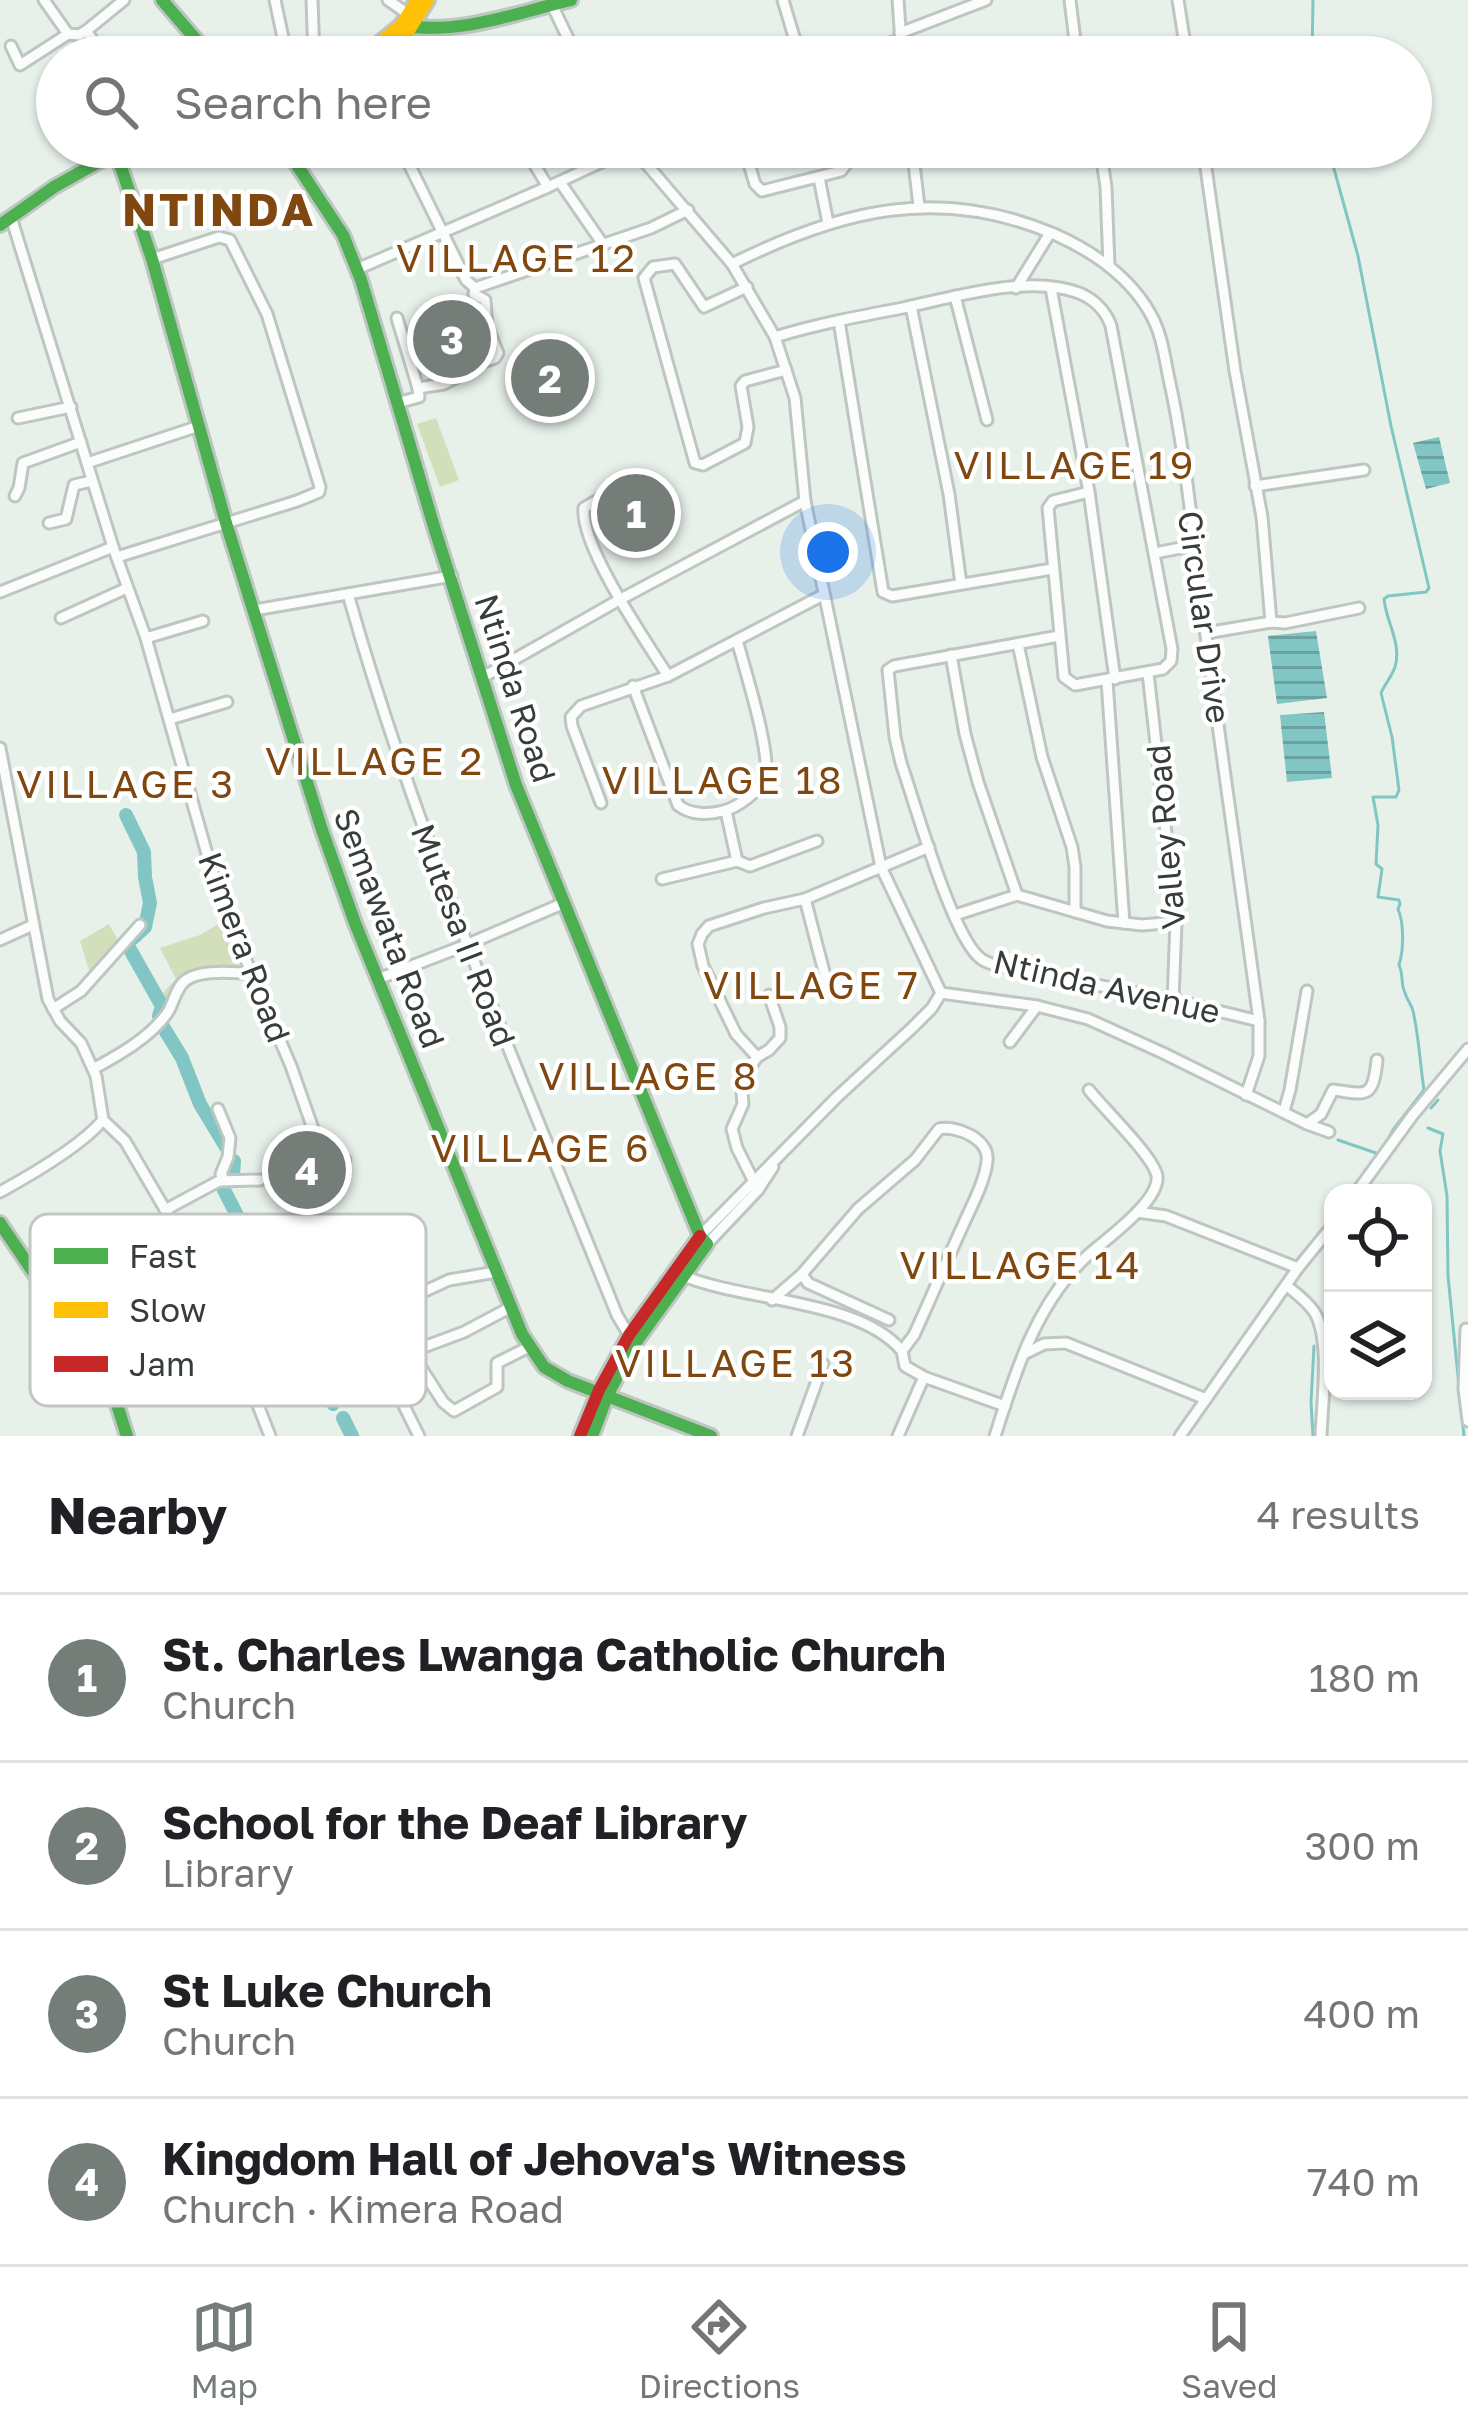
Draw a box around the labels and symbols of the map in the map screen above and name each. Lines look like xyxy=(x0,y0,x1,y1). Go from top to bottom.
district label: NTINDA xyxy=(122,182,316,236)
district label: VILLAGE 12 xyxy=(396,234,638,281)
pin: 3 xyxy=(413,294,491,384)
pin: 2 xyxy=(511,333,589,423)
district label: VILLAGE 19 xyxy=(954,441,1196,488)
pin: 1 xyxy=(597,468,675,558)
street label: Circular Drive xyxy=(1171,508,1239,726)
your location xyxy=(798,522,858,582)
street label: Ntinda Road xyxy=(467,589,565,787)
district label: VILLAGE 2 xyxy=(265,737,485,784)
street label: Valley Road xyxy=(1137,743,1193,931)
district label: VILLAGE 18 xyxy=(601,756,845,803)
district label: VILLAGE 3 xyxy=(16,760,236,807)
street label: Semawata Road xyxy=(326,803,454,1053)
street label: Mutesa II Road xyxy=(404,818,524,1052)
street label: Kimera Road xyxy=(191,847,299,1047)
street label: Ntinda Avenue xyxy=(990,941,1224,1031)
district label: VILLAGE 7 xyxy=(703,961,921,1008)
district label: VILLAGE 8 xyxy=(538,1052,760,1099)
district label: VILLAGE 6 xyxy=(431,1124,652,1171)
pin: 4 xyxy=(268,1125,346,1215)
legend xyxy=(30,1214,426,1406)
text: Fast xyxy=(129,1236,197,1275)
district label: VILLAGE 14 xyxy=(899,1241,1143,1288)
text: Slow xyxy=(129,1290,207,1329)
district label: VILLAGE 13 xyxy=(615,1339,857,1386)
text: Jam xyxy=(129,1344,195,1383)

